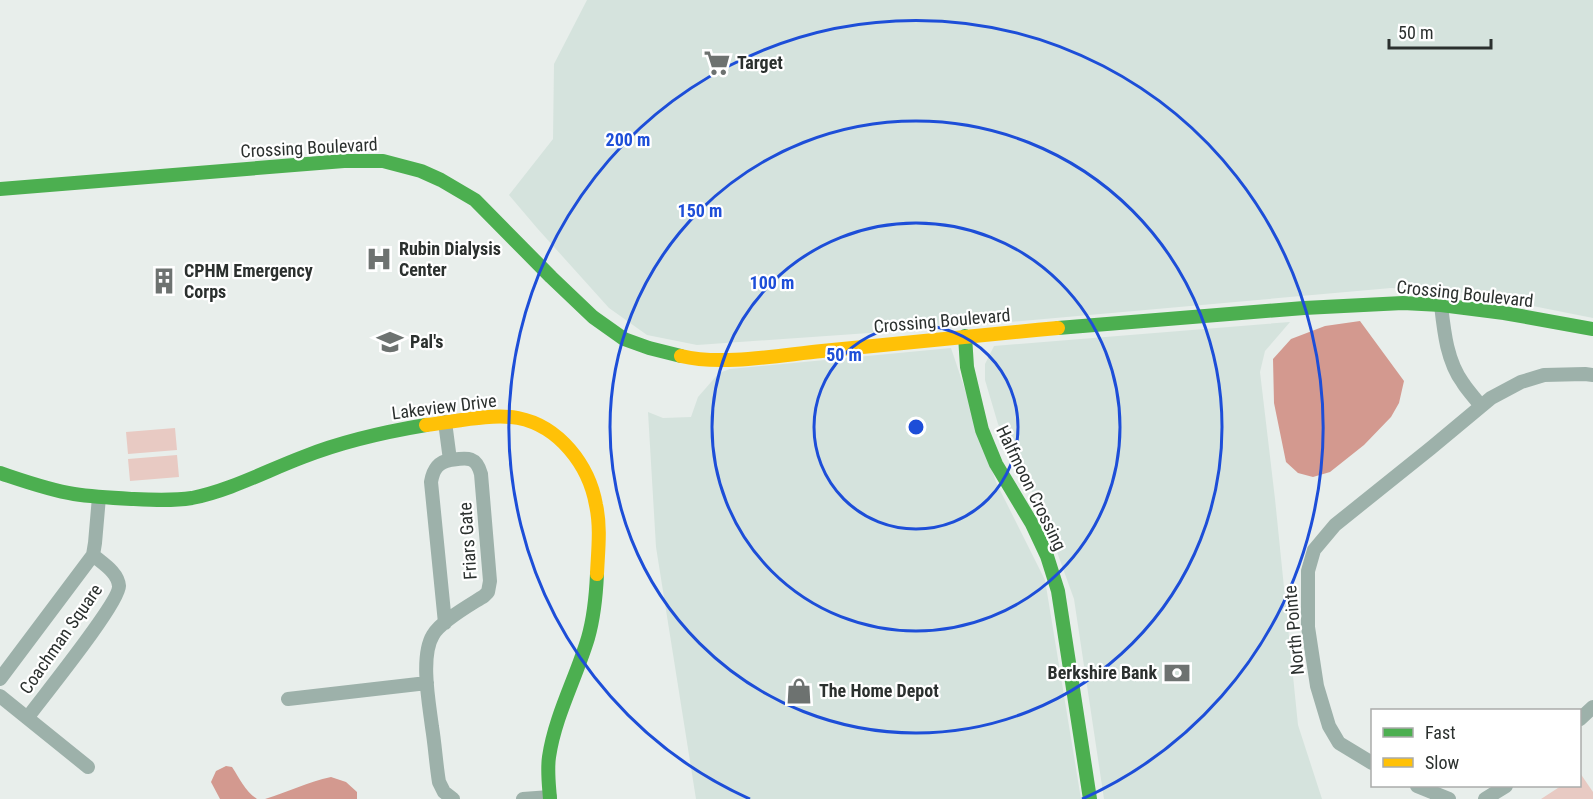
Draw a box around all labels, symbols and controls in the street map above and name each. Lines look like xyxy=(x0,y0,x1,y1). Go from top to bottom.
scale bar xyxy=(1389,12,1491,50)
text: 50 m xyxy=(1398,22,1433,43)
supermarket icon: Target xyxy=(702,48,732,78)
place label: Target xyxy=(737,52,783,73)
text: 200 m xyxy=(606,129,650,150)
street label: Crossing Boulevard xyxy=(240,133,378,162)
text: 150 m xyxy=(678,200,722,221)
place label: Rubin Dialysis Center xyxy=(399,238,501,280)
hospital icon: Rubin Dialysis Center xyxy=(364,244,394,274)
place label: CPHM Emergency Corps xyxy=(184,260,313,302)
building icon: CPHM Emergency Corps xyxy=(149,266,179,296)
text: 100 m xyxy=(750,272,794,293)
street label: Crossing Boulevard xyxy=(1396,276,1534,311)
street label: Crossing Boulevard xyxy=(873,304,1011,337)
school or university icon: Pal's xyxy=(375,327,405,357)
place label: Pal's xyxy=(410,331,443,352)
text: 50 m xyxy=(826,344,862,365)
street label: Lakeview Drive xyxy=(390,390,498,423)
centre of rings xyxy=(906,417,926,437)
street label: Halfmoon Crossing xyxy=(992,422,1071,554)
street label: Friars Gate xyxy=(454,502,481,580)
street label: Coachman Square xyxy=(15,580,106,698)
street label: North Pointe xyxy=(1279,584,1308,676)
bank icon: Berkshire Bank xyxy=(1162,658,1192,688)
place label: Berkshire Bank xyxy=(1048,662,1157,683)
shop icon: The Home Depot xyxy=(784,676,814,706)
place label: The Home Depot xyxy=(819,680,939,701)
legend xyxy=(1371,709,1581,787)
text: Fast xyxy=(1425,722,1456,743)
text: Slow xyxy=(1425,752,1460,773)

